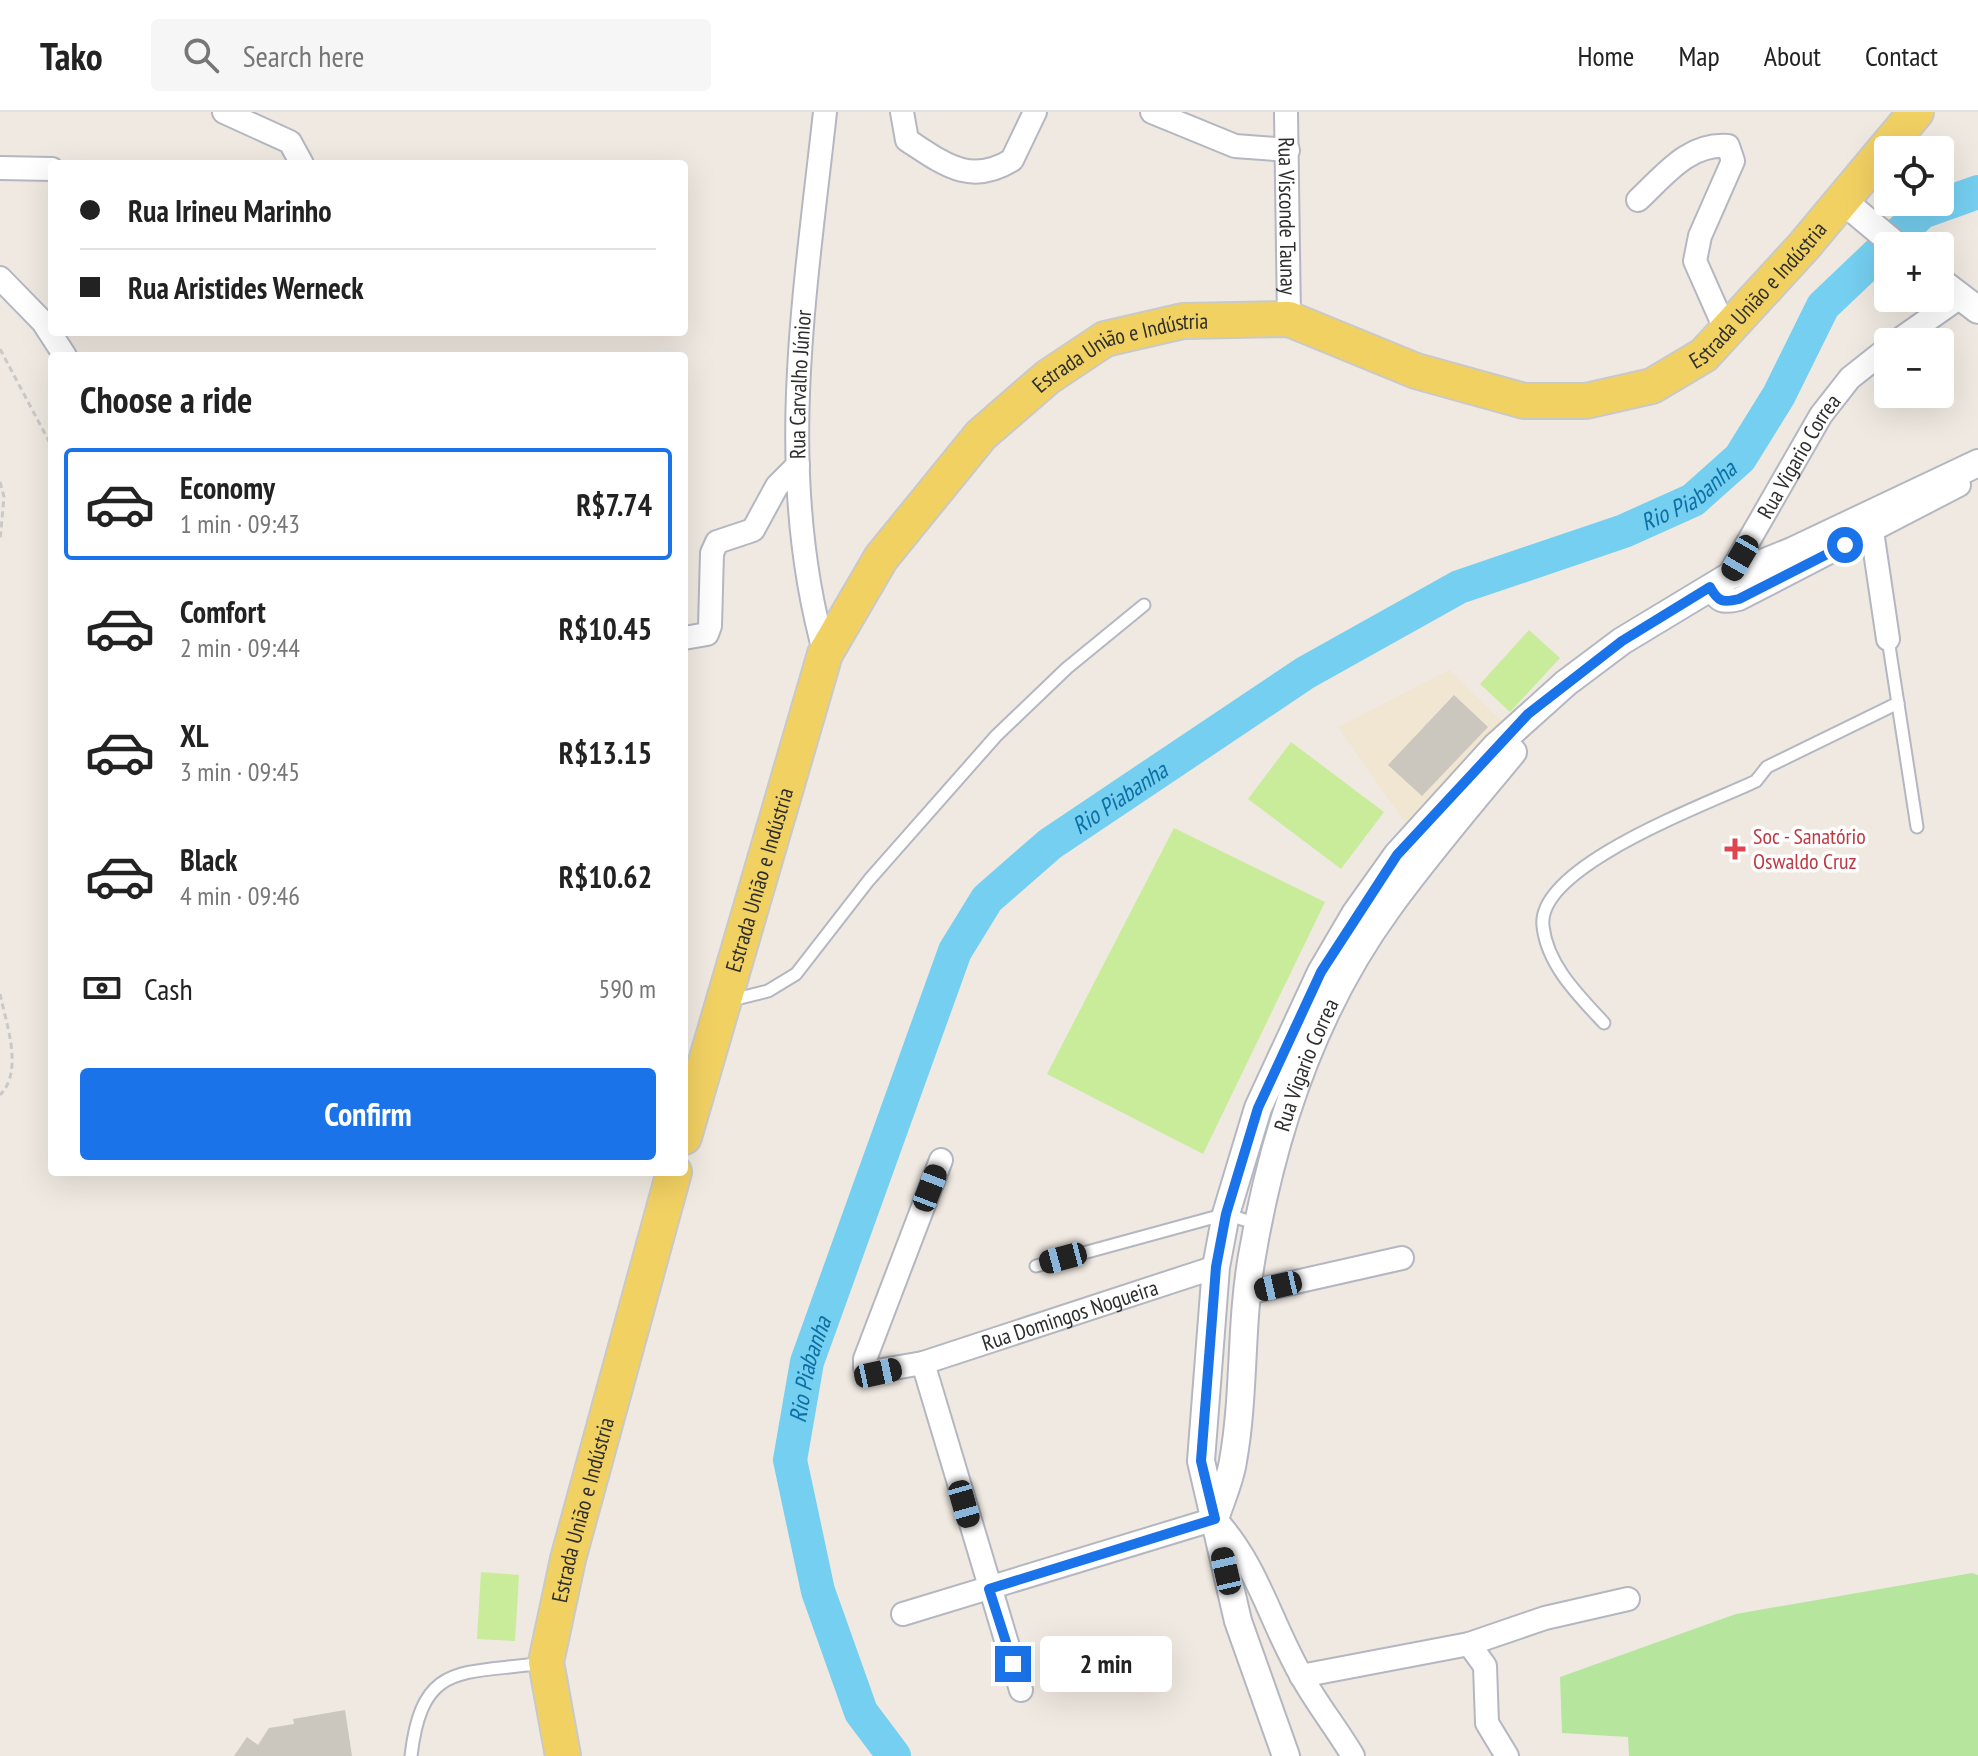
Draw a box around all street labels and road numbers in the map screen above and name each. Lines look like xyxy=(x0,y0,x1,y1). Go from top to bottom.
street label: Rua Visconde Taunay xyxy=(1272,137,1303,296)
street label: Estrada União e Indústria xyxy=(1684,216,1833,375)
street label: Estrada União e Indústria xyxy=(1026,307,1209,399)
street label: Rua Carvalho Júnior xyxy=(783,309,817,459)
street label: Rua Vigario Correa xyxy=(1751,388,1846,523)
street label: Estrada União e Indústria xyxy=(719,784,799,975)
street label: Rua Vigario Correa xyxy=(1267,994,1345,1134)
street label: Rua Domingos Nogueira xyxy=(978,1273,1161,1357)
street label: Estrada União e Indústria xyxy=(545,1414,620,1605)

